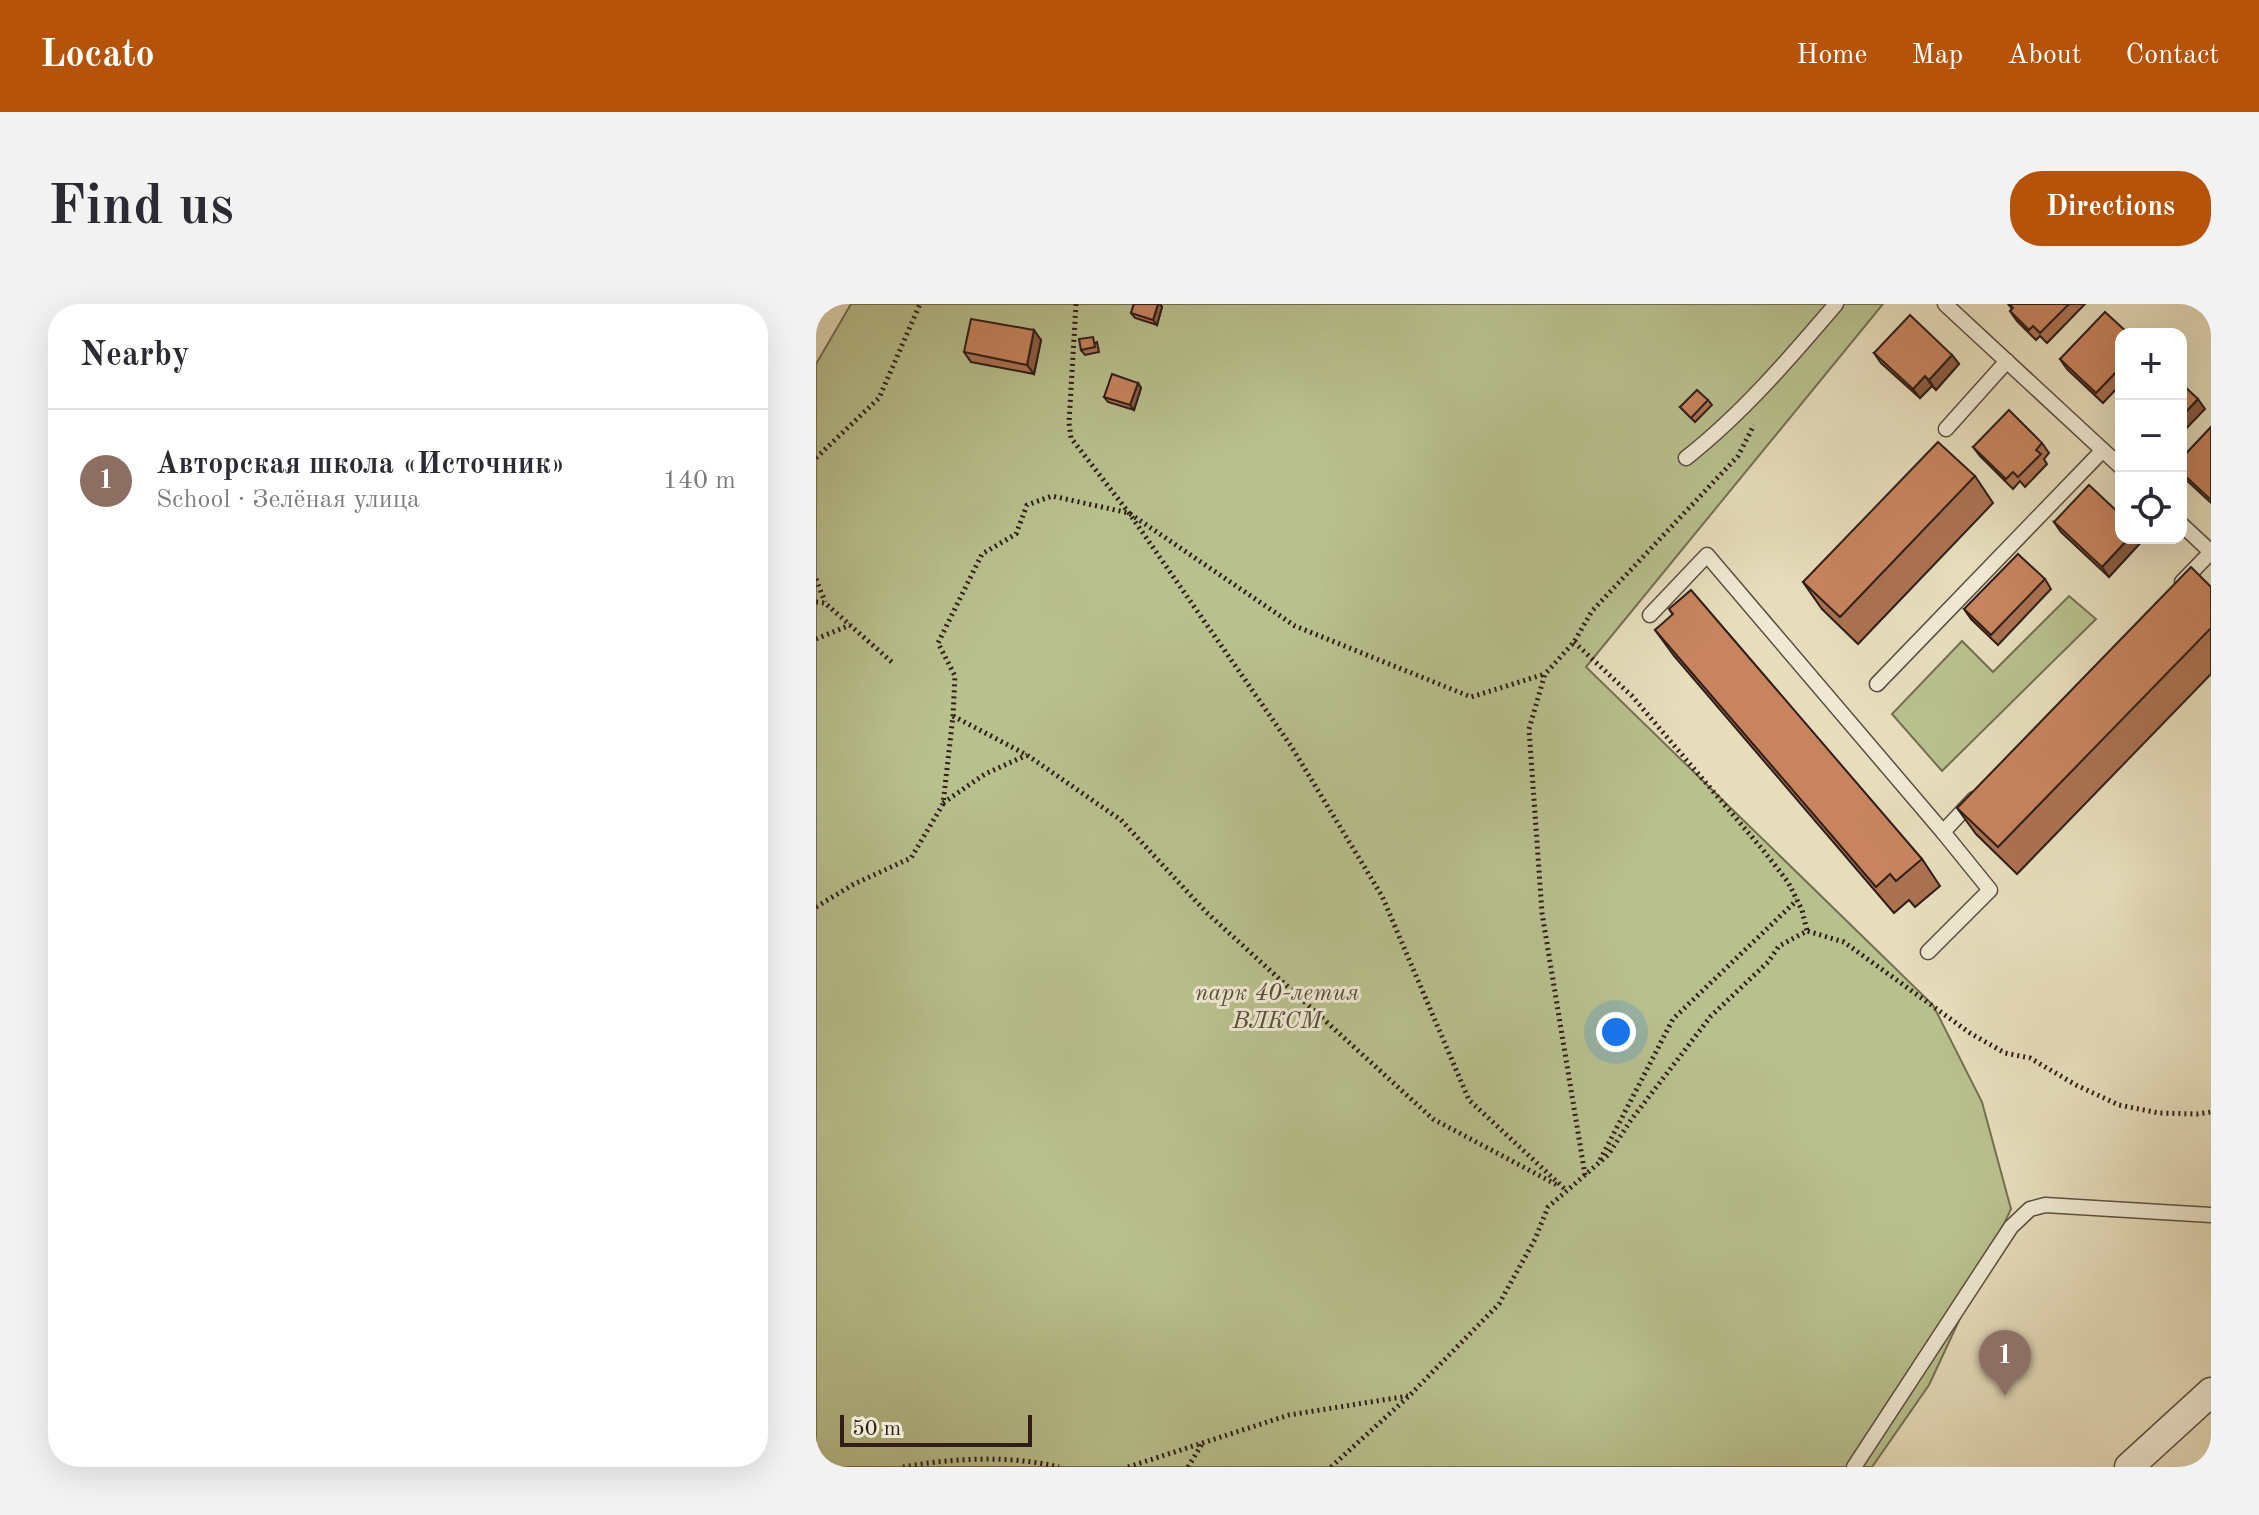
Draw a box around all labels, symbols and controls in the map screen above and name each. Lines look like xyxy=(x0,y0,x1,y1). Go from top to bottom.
text: Locato xyxy=(40,37,155,75)
text: Home xyxy=(1796,42,1867,70)
text: Map xyxy=(1911,42,1963,70)
text: About xyxy=(2007,42,2082,70)
text: Contact xyxy=(2126,42,2219,70)
button: Directions xyxy=(2010,171,2211,246)
text: Find us xyxy=(48,180,234,236)
map controls xyxy=(2115,328,2187,544)
button: + xyxy=(2115,328,2187,400)
text: Nearby xyxy=(80,339,190,373)
button: − xyxy=(2115,400,2187,472)
text: Авторская школа «Источник» xyxy=(156,450,565,480)
text: 1 xyxy=(98,468,114,494)
text: 140 m xyxy=(663,468,736,494)
button: locate xyxy=(2115,472,2187,544)
text: School · Зелёная улица xyxy=(156,487,420,513)
park label: парк 40-летия ВЛКСМ xyxy=(1195,982,1359,1034)
your location xyxy=(1596,1012,1636,1052)
pin: 1 xyxy=(1979,1330,2031,1396)
scale bar xyxy=(840,1411,1032,1447)
text: 50 m xyxy=(852,1418,901,1440)

